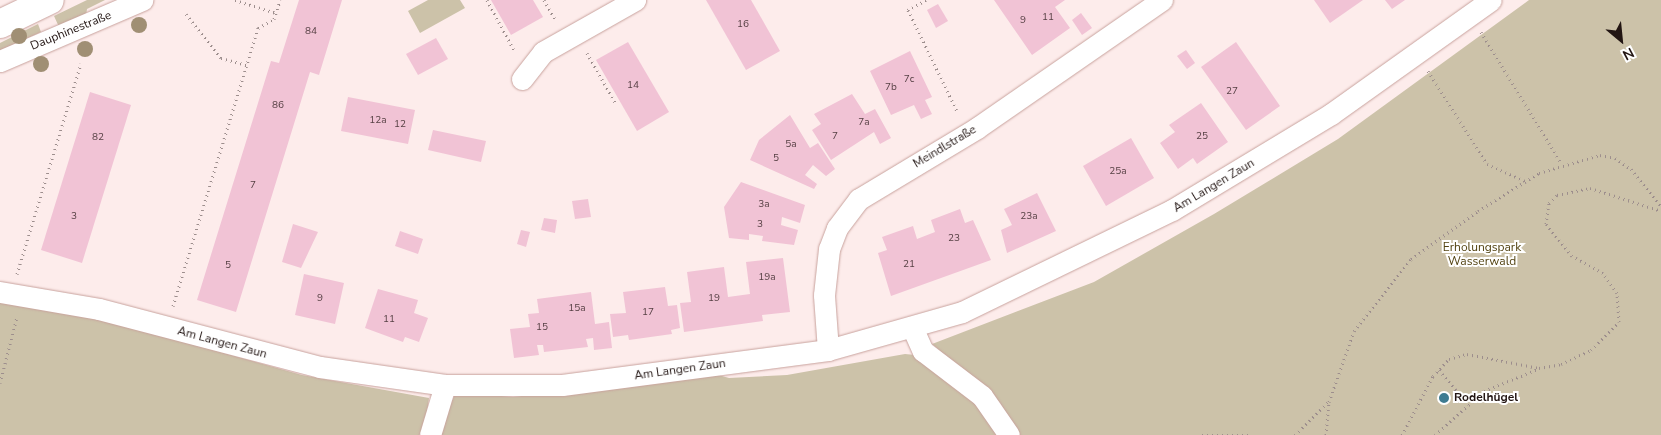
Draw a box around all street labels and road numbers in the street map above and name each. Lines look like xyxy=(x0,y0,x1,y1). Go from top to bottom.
street label: Dauphinestraße xyxy=(28,8,114,54)
street label: Meindlstraße xyxy=(911,123,979,171)
street label: Am Langen Zaun xyxy=(1171,156,1257,216)
street label: Am Langen Zaun xyxy=(176,324,268,362)
street label: Am Langen Zaun xyxy=(633,356,727,384)

